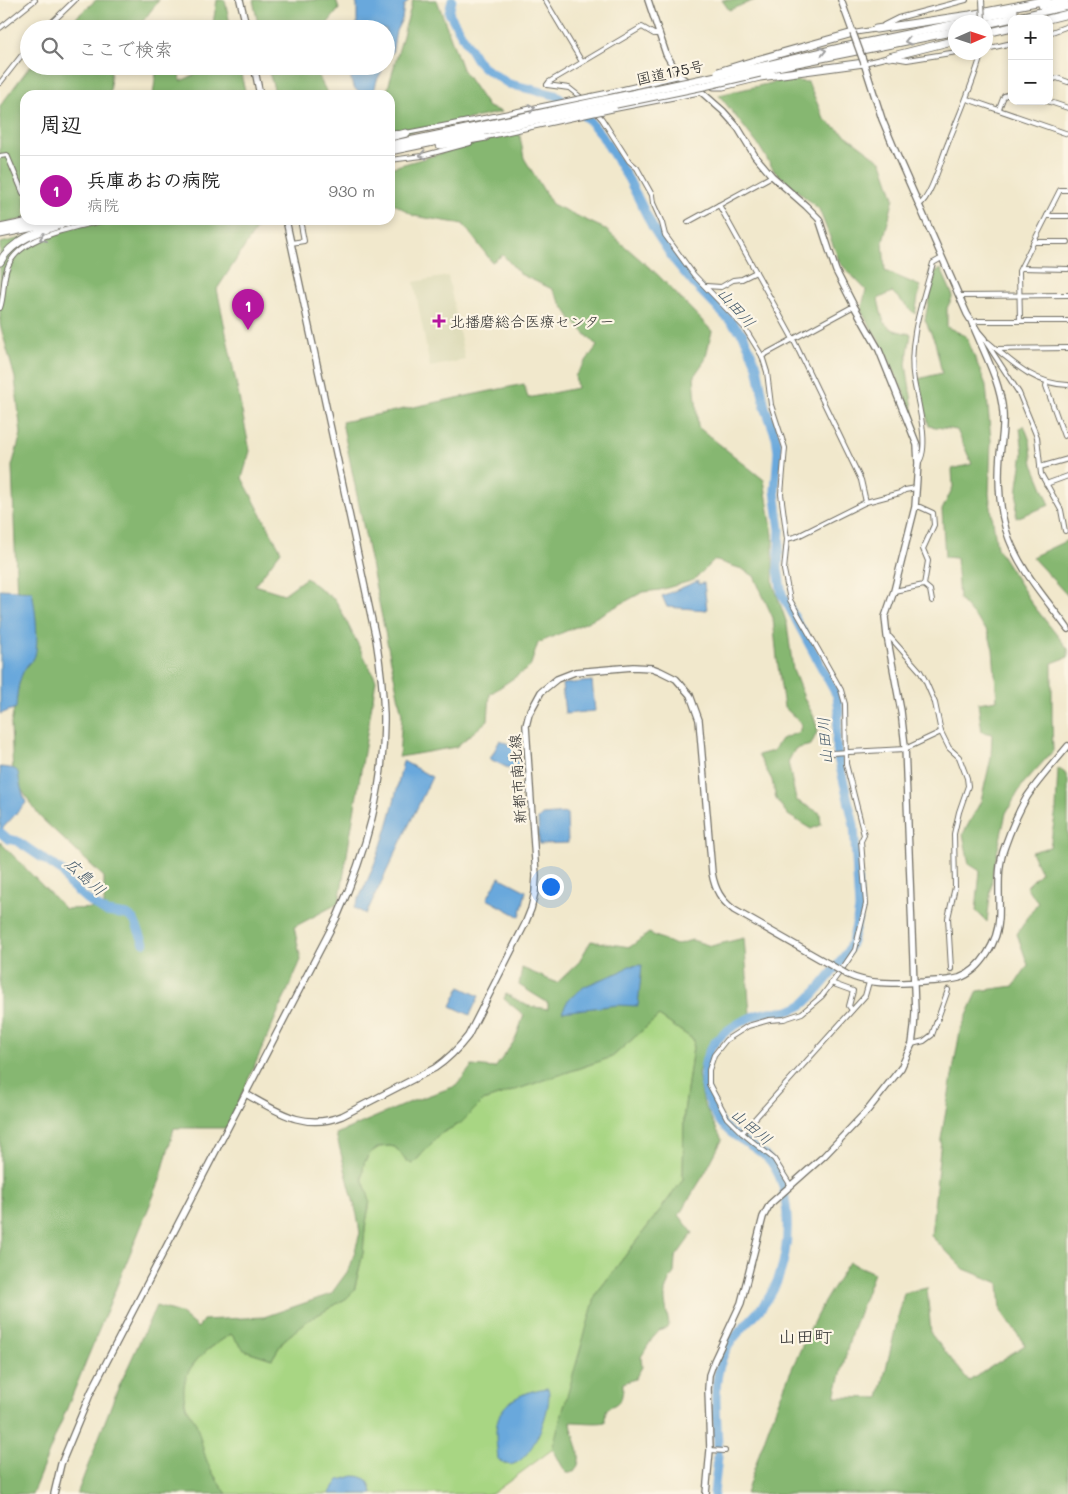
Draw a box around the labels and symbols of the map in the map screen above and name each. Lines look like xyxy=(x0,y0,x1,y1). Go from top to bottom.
north arrow xyxy=(948,15,993,60)
one-way arrow xyxy=(903,35,912,46)
one-way arrow xyxy=(818,46,827,57)
street label: 国道175号 xyxy=(634,55,706,89)
one-way arrow xyxy=(527,104,536,114)
one-way arrow xyxy=(418,150,427,160)
one-way arrow xyxy=(39,232,48,242)
water label: 山田川 xyxy=(713,282,761,332)
pin: 1 xyxy=(232,289,264,330)
place label: 北播磨総合医療センター xyxy=(450,311,614,331)
marker: 北播磨総合医療センター xyxy=(432,314,446,328)
water label: 山田川 xyxy=(812,716,836,766)
street label: 新都市南北線 xyxy=(504,733,530,825)
water label: 広島川 xyxy=(61,852,111,900)
your location xyxy=(538,874,564,900)
water label: 山田川 xyxy=(727,1103,777,1149)
district label: 山田町 xyxy=(778,1324,832,1348)

